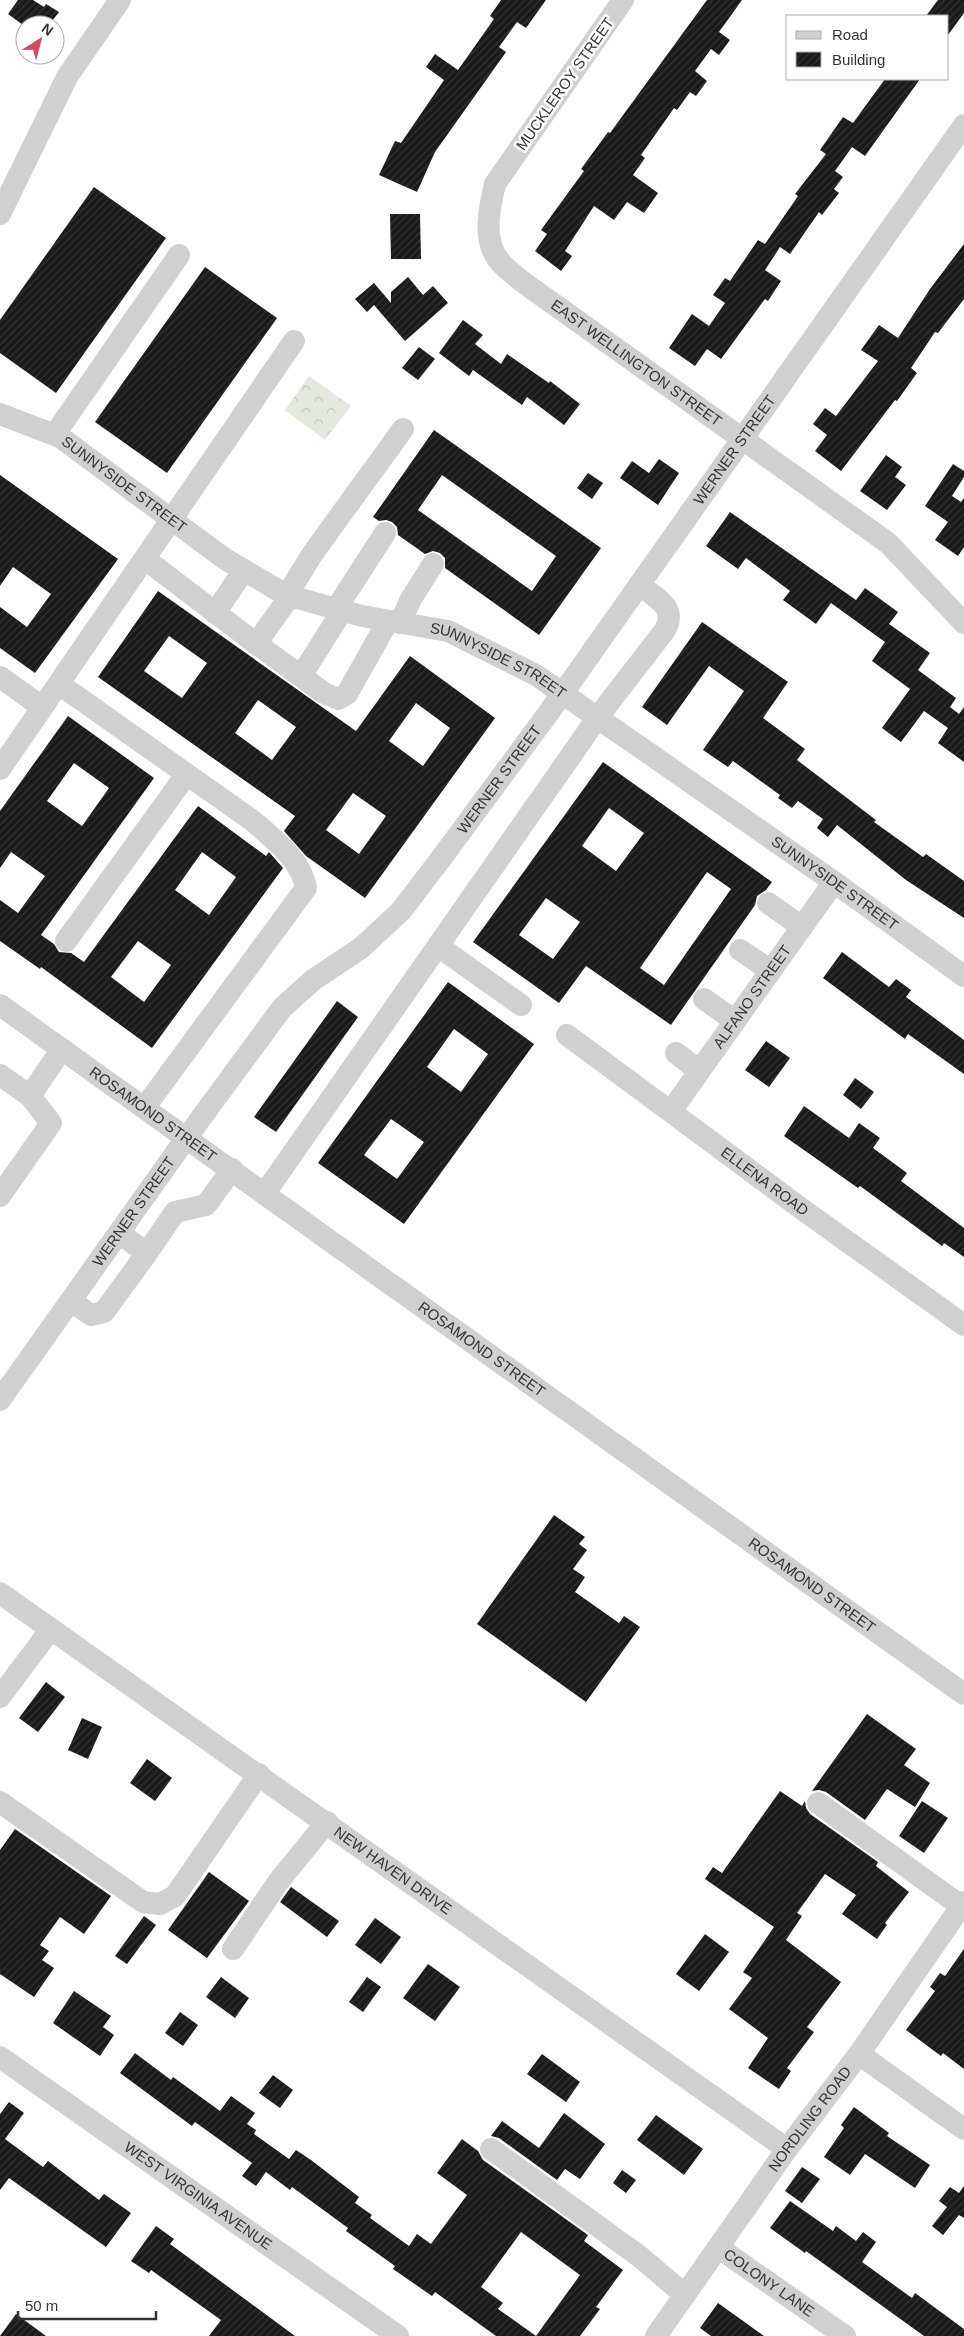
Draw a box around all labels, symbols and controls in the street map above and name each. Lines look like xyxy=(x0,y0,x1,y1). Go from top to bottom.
street label: MUCKLEROY STREET xyxy=(512,14,617,153)
north arrow xyxy=(15,15,65,65)
legend xyxy=(786,15,949,80)
text: N xyxy=(39,20,56,39)
text: Road xyxy=(832,26,868,43)
text: Building xyxy=(832,51,885,68)
street label: EAST WELLINGTON STREET xyxy=(548,296,725,429)
street label: WERNER STREET xyxy=(690,392,779,508)
street label: SUNNYSIDE STREET xyxy=(59,432,190,536)
street label: SUNNYSIDE STREET xyxy=(429,619,570,701)
street label: WERNER STREET xyxy=(453,722,544,837)
street label: SUNNYSIDE STREET xyxy=(769,832,902,934)
street label: ALFANO STREET xyxy=(709,942,794,1052)
street label: ROSAMOND STREET xyxy=(87,1063,220,1165)
street label: ELLENA ROAD xyxy=(718,1143,812,1219)
street label: WERNER STREET xyxy=(89,1153,178,1269)
street label: ROSAMOND STREET xyxy=(415,1298,549,1400)
street label: ROSAMOND STREET xyxy=(746,1534,879,1636)
street label: NEW HAVEN DRIVE xyxy=(331,1823,455,1917)
street label: NORDLING ROAD xyxy=(765,2063,855,2175)
street label: WEST VIRGINIA AVENUE xyxy=(121,2138,276,2253)
street label: COLONY LANE xyxy=(721,2245,818,2320)
scale bar xyxy=(18,2288,155,2320)
text: 50 m xyxy=(25,2297,58,2314)

